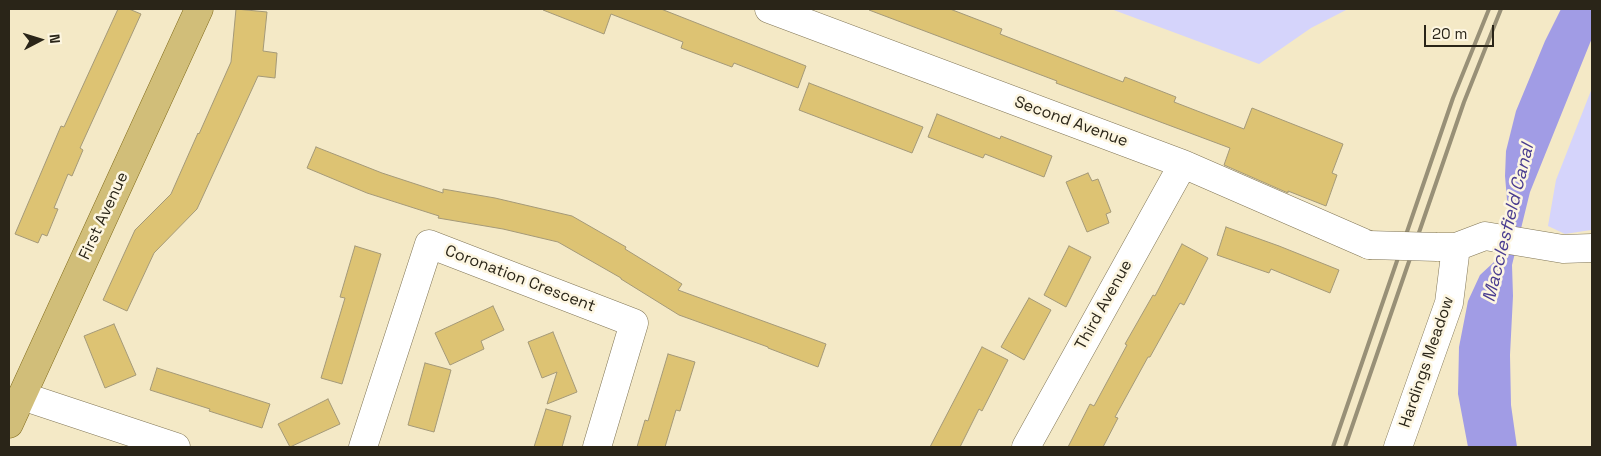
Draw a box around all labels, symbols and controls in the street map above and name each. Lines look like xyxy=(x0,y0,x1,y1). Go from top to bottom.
north arrow xyxy=(15,15,65,65)
scale bar xyxy=(1426,15,1496,47)
text: 20 m xyxy=(1432,24,1467,43)
text: N xyxy=(46,33,64,44)
street label: Second Avenue xyxy=(1012,93,1130,151)
water label: Macclesfield Canal xyxy=(1479,142,1539,304)
street label: First Avenue xyxy=(75,169,133,263)
street label: Coronation Crescent xyxy=(442,241,598,317)
street label: Third Avenue xyxy=(1071,257,1137,353)
street label: Hardings Meadow xyxy=(1396,294,1458,430)

